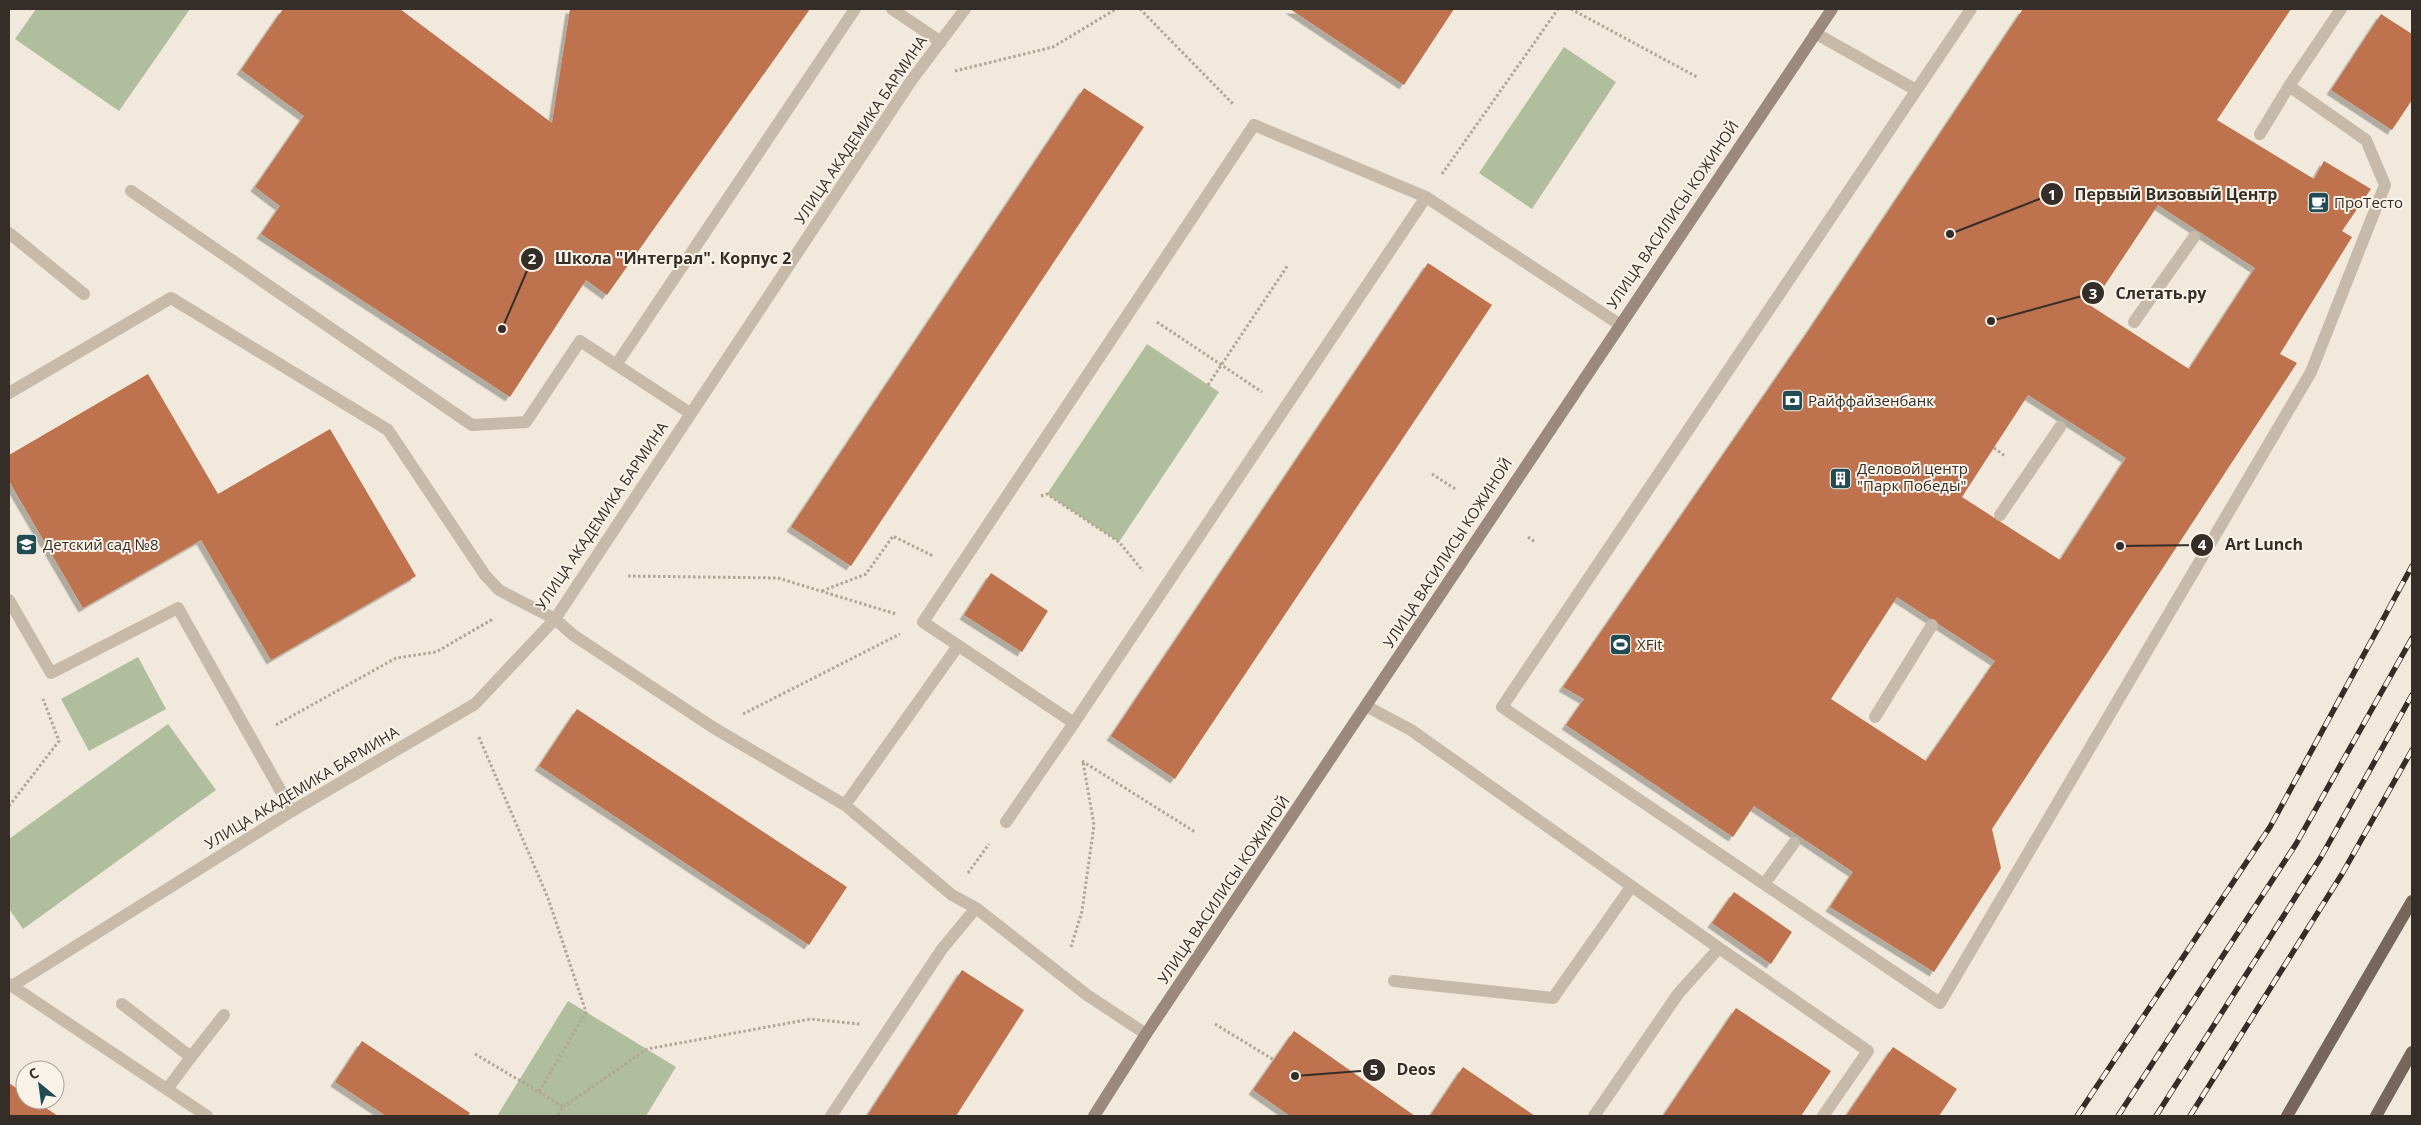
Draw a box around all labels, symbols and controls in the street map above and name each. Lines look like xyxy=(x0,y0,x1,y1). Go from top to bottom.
street label: УЛИЦА АКАДЕМИКА БАРМИНА xyxy=(790,31,931,227)
street label: УЛИЦА ВАСИЛИСЫ КОЖИНОЙ xyxy=(1602,117,1743,312)
callout: Первый Визовый Центр xyxy=(2039,179,2287,210)
text: Первый Визовый Центр xyxy=(2075,183,2277,205)
text: 1 xyxy=(2048,184,2056,204)
cafe icon: ПроТесто xyxy=(2306,191,2330,215)
place label: ПроТесто xyxy=(2334,192,2403,212)
callout: Школа "Интеграл". Корпус 2 xyxy=(520,243,801,274)
text: Школа "Интеграл". Корпус 2 xyxy=(555,247,791,269)
text: 2 xyxy=(528,248,537,268)
callout: Слетать.ру xyxy=(2081,278,2216,309)
text: Слетать.ру xyxy=(2116,282,2207,304)
text: 3 xyxy=(2089,283,2097,303)
bank icon: Райффайзенбанк xyxy=(1780,389,1804,413)
place label: Райффайзенбанк xyxy=(1808,390,1934,410)
street label: УЛИЦА АКАДЕМИКА БАРМИНА xyxy=(531,417,672,613)
street label: УЛИЦА ВАСИЛИСЫ КОЖИНОЙ xyxy=(1378,454,1516,651)
place label: Деловой центр "Парк Победы" xyxy=(1857,458,1968,495)
building icon: Деловой центр "Парк Победы" xyxy=(1829,466,1853,490)
callout: Art Lunch xyxy=(2190,529,2313,560)
school or university icon: Детский сад №8 xyxy=(15,533,39,557)
text: Art Lunch xyxy=(2225,533,2303,555)
place label: Детский сад №8 xyxy=(43,534,159,554)
text: 4 xyxy=(2198,534,2207,554)
sports icon: XFit xyxy=(1609,633,1633,657)
place label: XFit xyxy=(1637,634,1663,654)
street label: УЛИЦА АКАДЕМИКА БАРМИНА xyxy=(201,721,403,853)
street label: УЛИЦА ВАСИЛИСЫ КОЖИНОЙ xyxy=(1153,792,1294,987)
callout: Deos xyxy=(1362,1054,1446,1085)
text: Deos xyxy=(1396,1058,1436,1080)
text: 5 xyxy=(1370,1059,1378,1079)
north arrow xyxy=(15,1060,65,1110)
text: С xyxy=(25,1063,42,1084)

